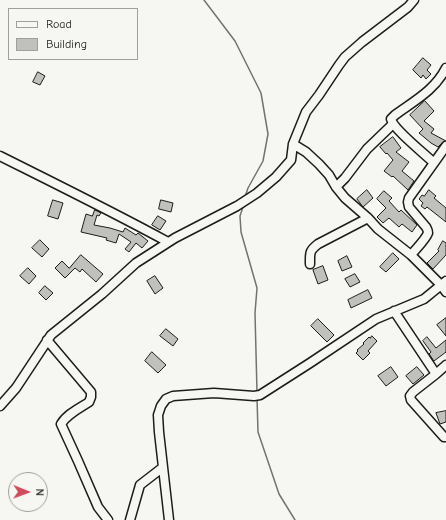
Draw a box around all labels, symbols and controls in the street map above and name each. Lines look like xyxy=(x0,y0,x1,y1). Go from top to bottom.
legend xyxy=(8,8,138,60)
text: Road xyxy=(46,17,72,31)
text: Building xyxy=(46,37,87,51)
north arrow xyxy=(8,472,48,512)
text: N xyxy=(33,488,46,496)

